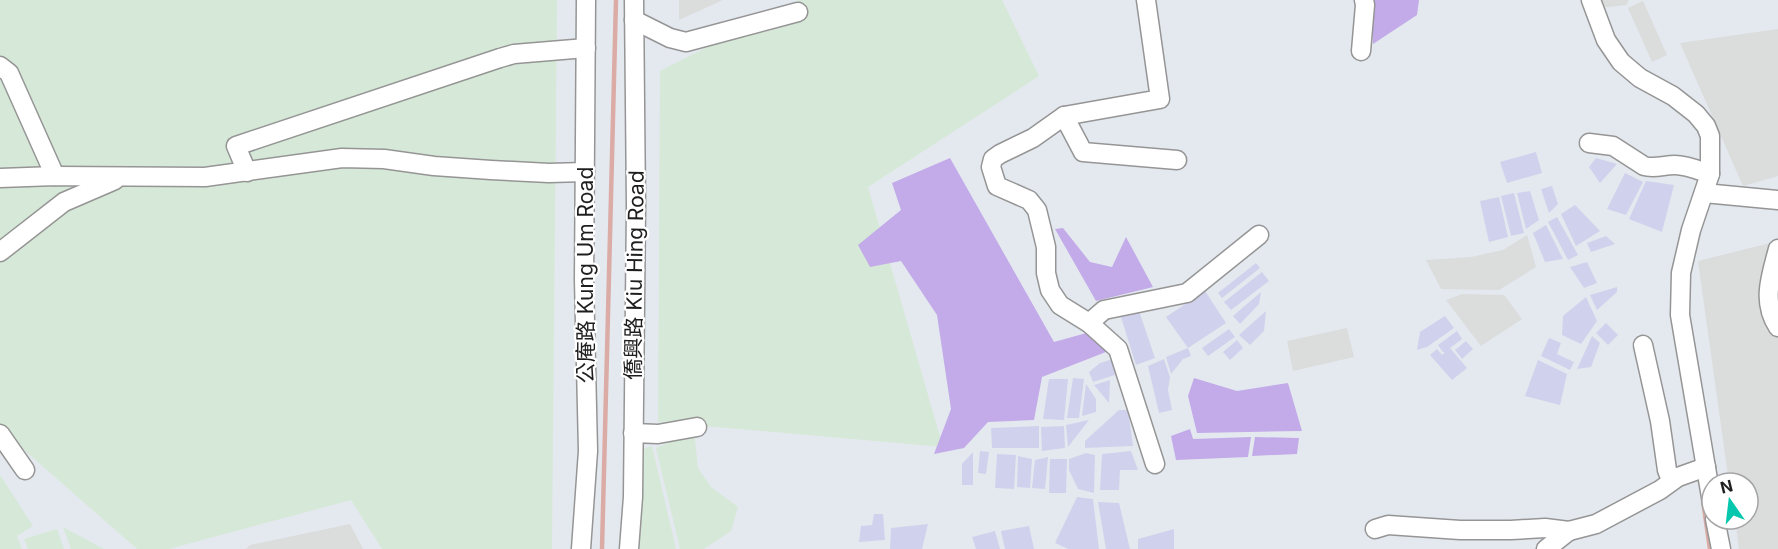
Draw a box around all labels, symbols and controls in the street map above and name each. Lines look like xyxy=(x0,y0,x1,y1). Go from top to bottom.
street label: 公庵路 Kung Um Road xyxy=(573,167,598,383)
street label: 僑興路 Kiu Hing Road xyxy=(620,170,649,380)
north arrow xyxy=(1700,471,1760,531)
text: N xyxy=(1718,475,1735,498)

